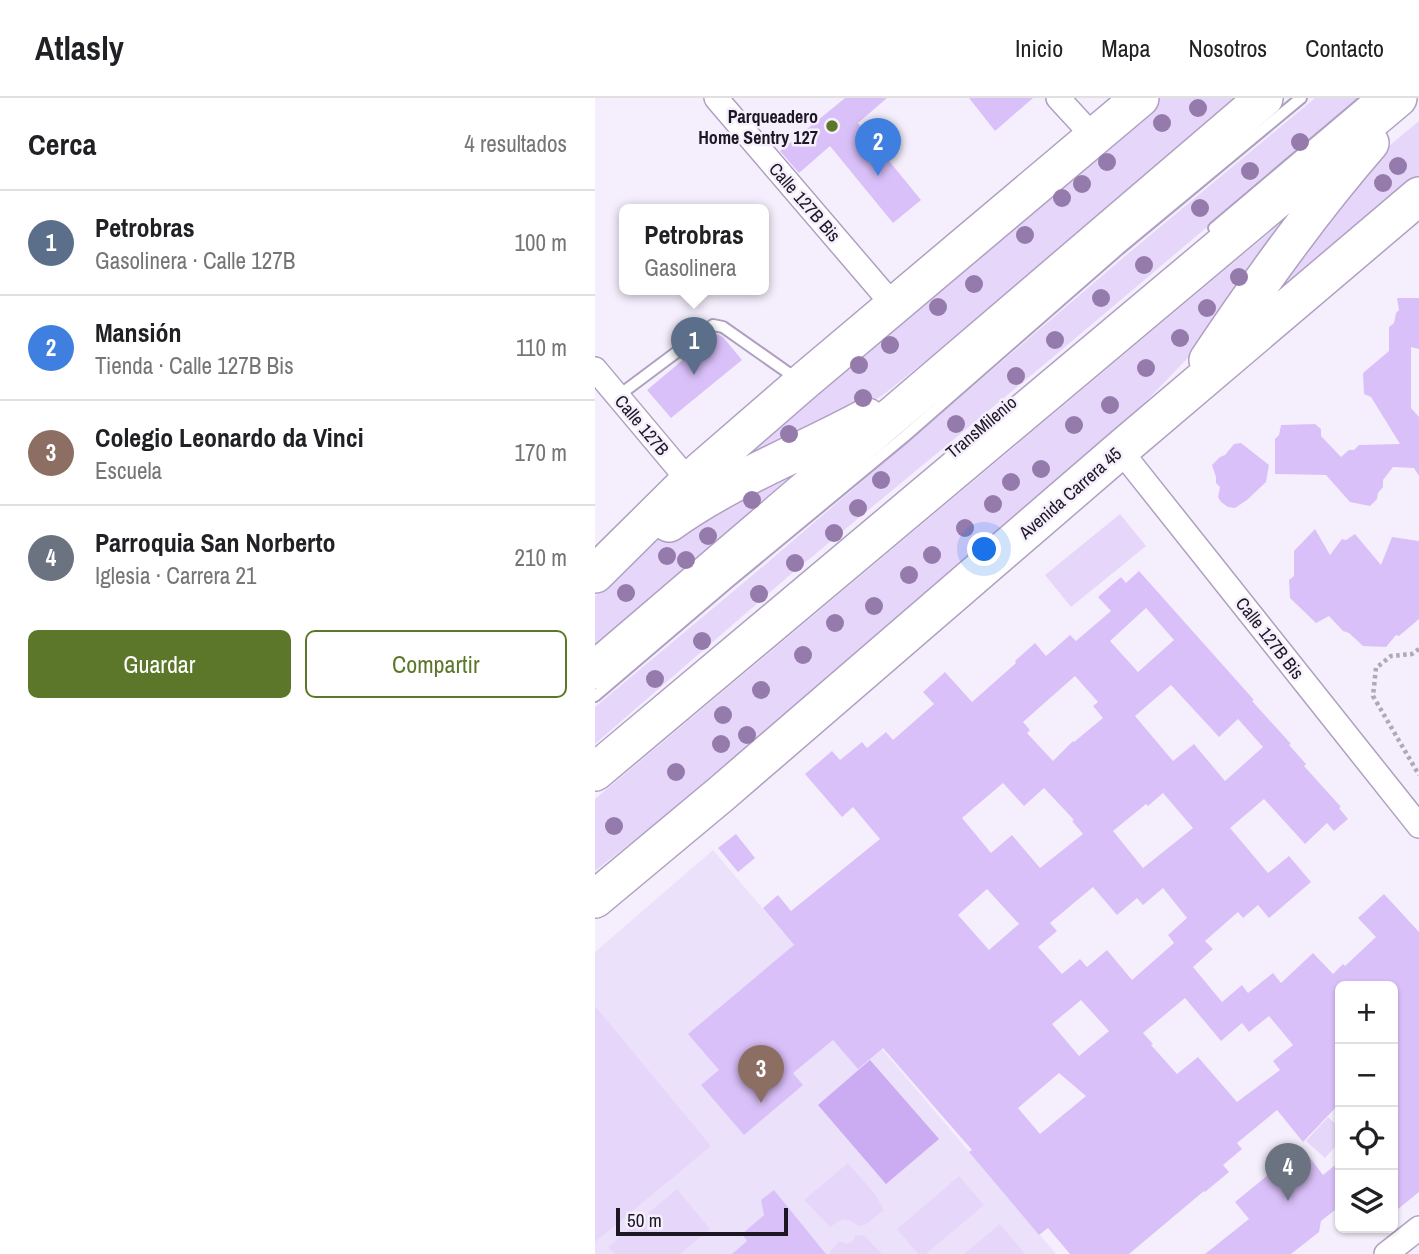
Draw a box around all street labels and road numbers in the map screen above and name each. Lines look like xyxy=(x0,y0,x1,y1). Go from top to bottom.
street label: Calle 127B Bis xyxy=(764,157,846,247)
street label: Calle 127B xyxy=(609,389,675,461)
street label: TransMilenio xyxy=(940,390,1022,464)
street label: Avenida Carrera 45 xyxy=(1013,441,1127,545)
street label: Calle 127B Bis xyxy=(1230,592,1310,684)

